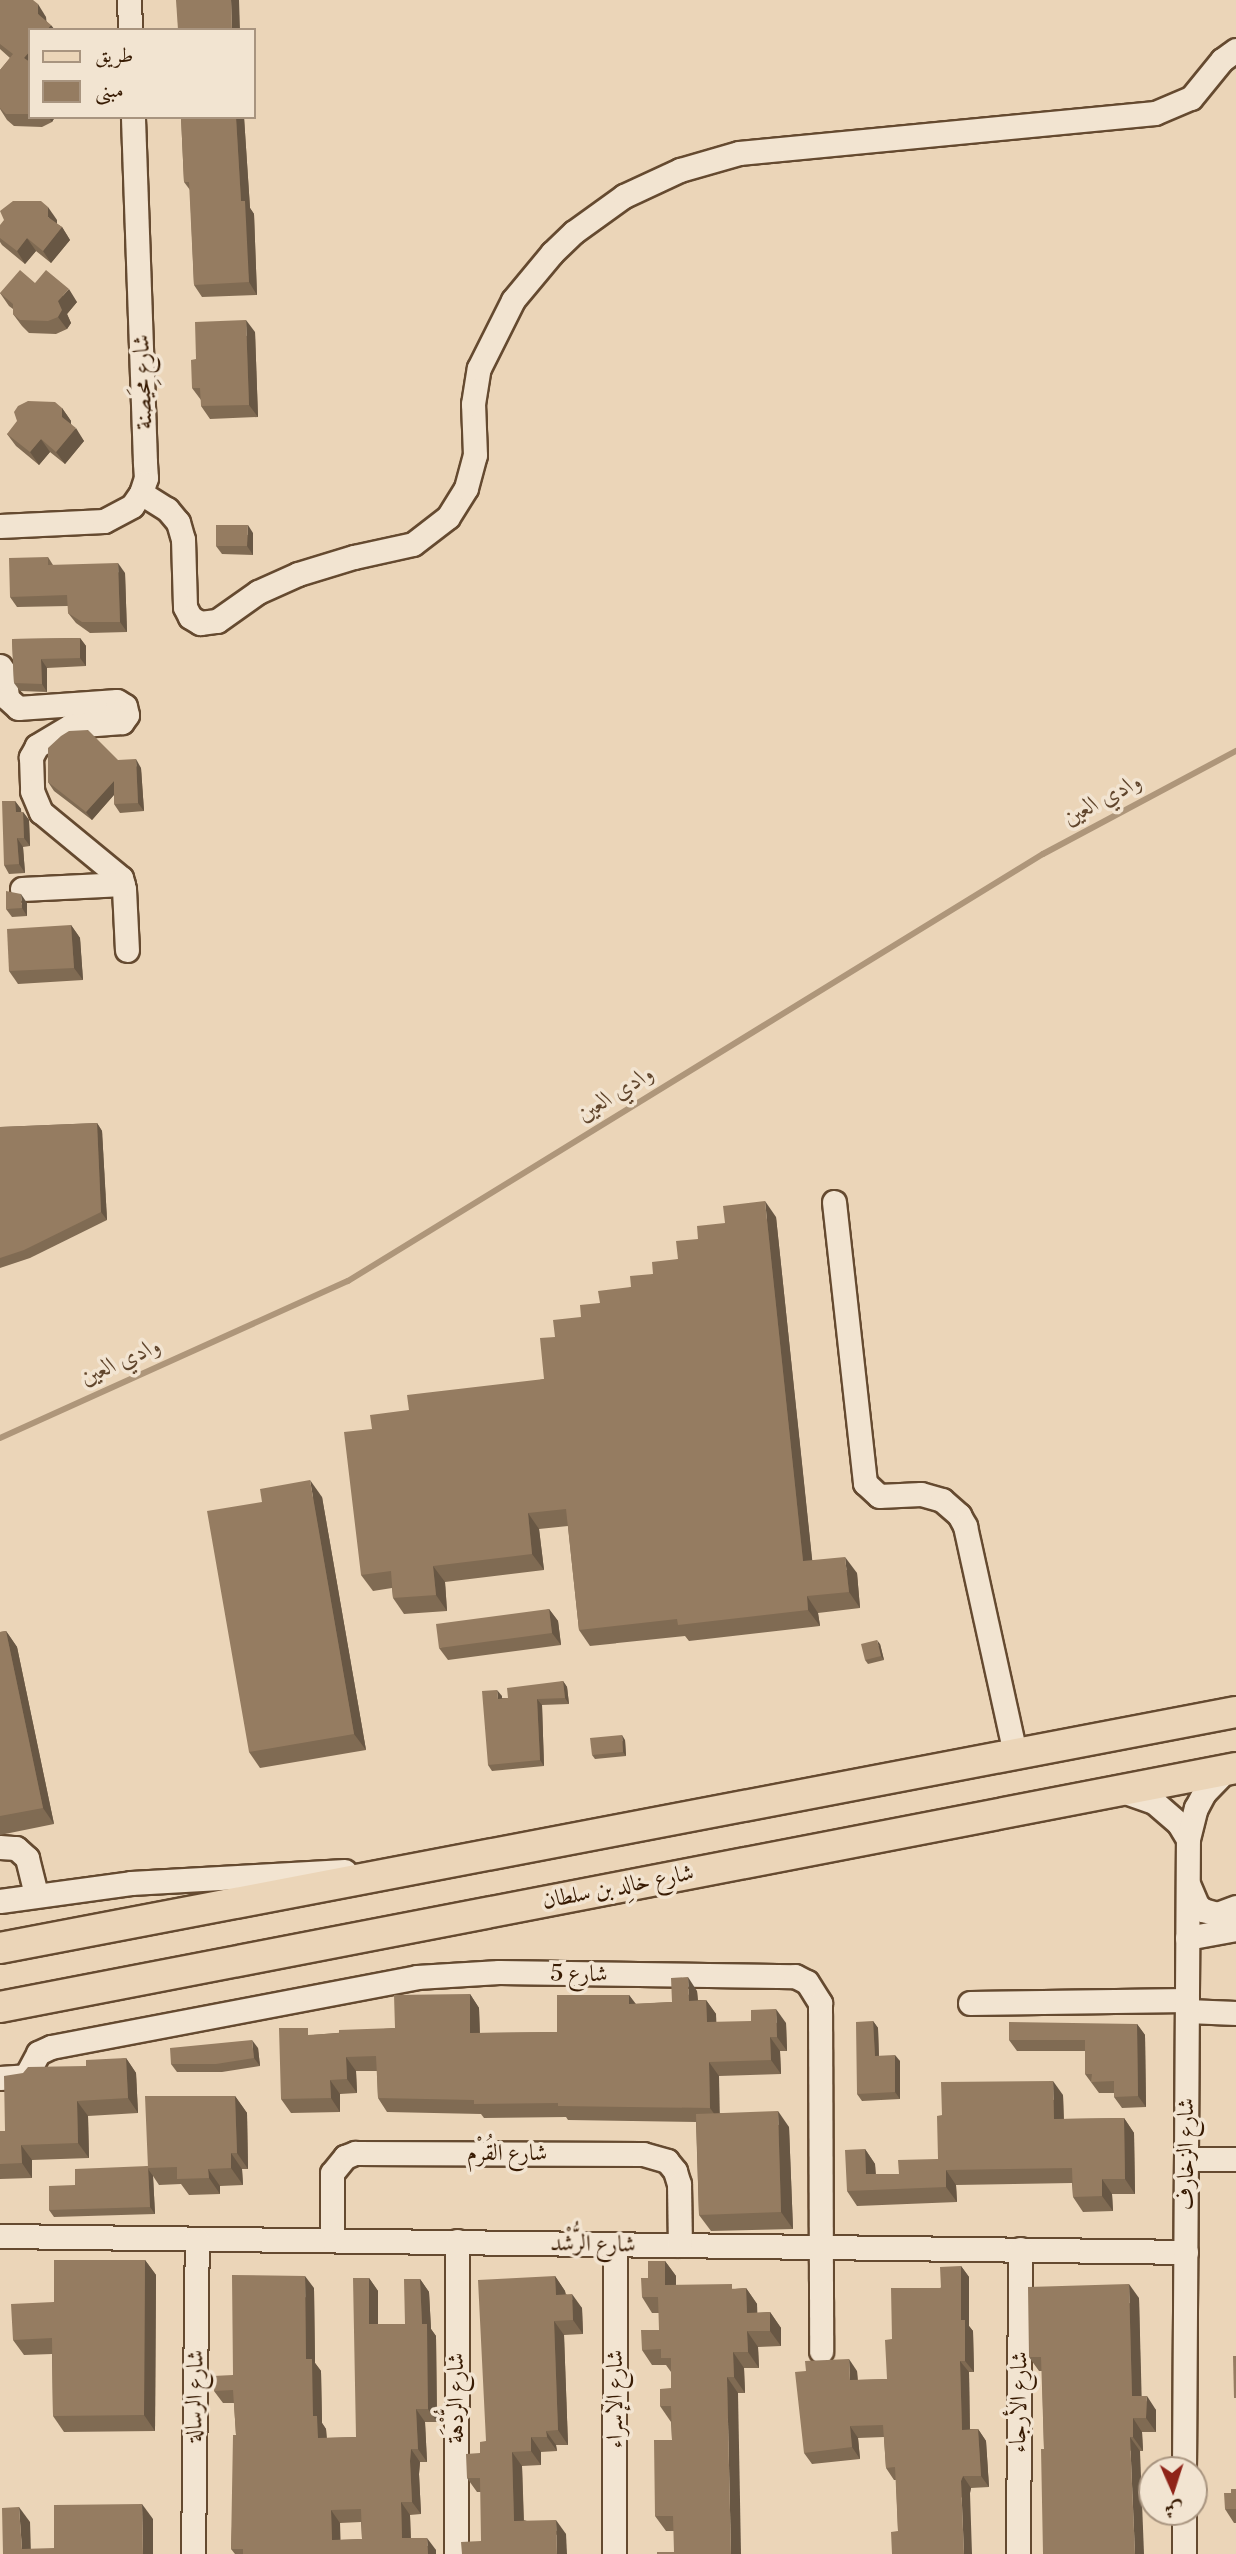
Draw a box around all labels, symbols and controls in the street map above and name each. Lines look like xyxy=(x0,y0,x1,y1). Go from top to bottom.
legend xyxy=(28,28,256,119)
text: طريق xyxy=(95,43,133,69)
text: مبنى xyxy=(95,78,124,104)
street label: شارع مِحَيصنة xyxy=(128,334,158,430)
water label: وادي العين xyxy=(1059,767,1147,833)
water label: وادي العين xyxy=(572,1059,660,1129)
water label: وادي العين xyxy=(76,1331,166,1393)
street label: شارع خالِد بن سلطان xyxy=(540,1859,696,1915)
street label: شارع 5 xyxy=(550,1960,608,1988)
street label: شارع الزخارف xyxy=(1172,2098,1200,2210)
street label: شارع القُرْم xyxy=(467,2139,547,2167)
street label: شارع الرُّشْد xyxy=(550,2229,636,2259)
street label: شارع الرسالة xyxy=(180,2350,210,2442)
street label: شارع الإسراء xyxy=(601,2350,629,2448)
street label: شارع الأرجاء xyxy=(1004,2351,1034,2453)
street label: شارع الرُّدْهَة xyxy=(442,2353,470,2443)
north arrow xyxy=(1138,2456,1208,2526)
text: ش xyxy=(1164,2497,1184,2522)

